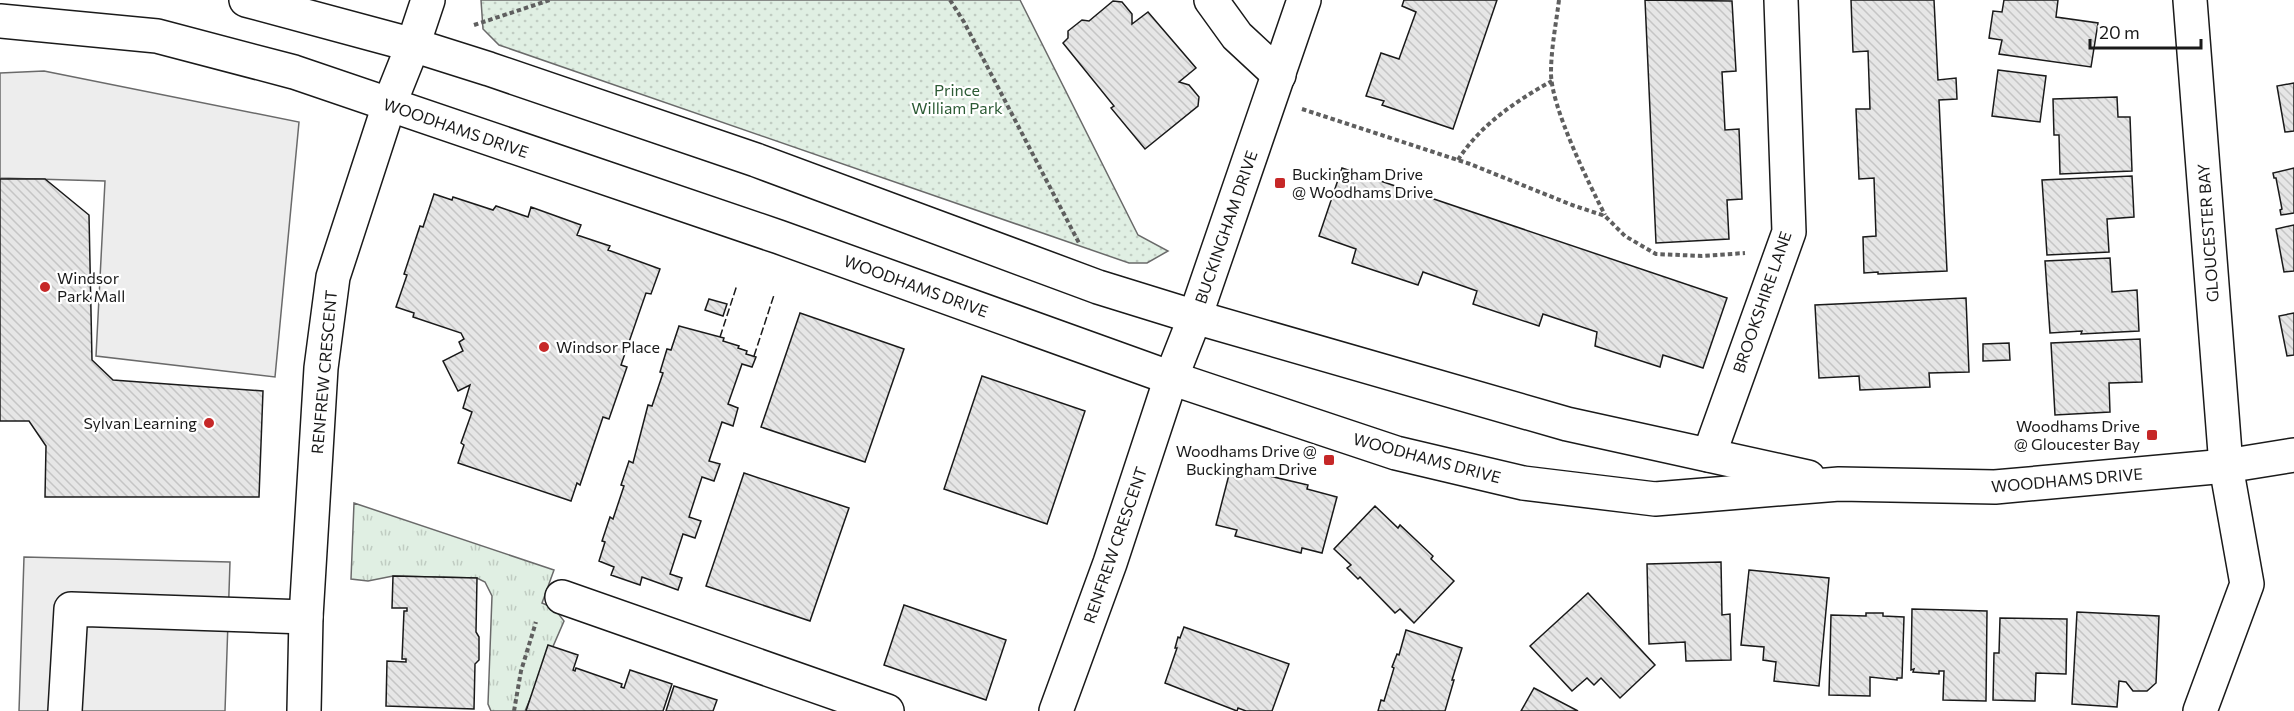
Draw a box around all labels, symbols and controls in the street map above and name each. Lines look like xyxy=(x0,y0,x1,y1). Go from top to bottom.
scale bar xyxy=(2090,12,2201,50)
text: 20 m xyxy=(2099,21,2140,43)
park label: Prince William Park xyxy=(911,80,1003,117)
street label: WOODHAMS DRIVE xyxy=(381,94,531,161)
street label: BUCKINGHAM DRIVE xyxy=(1190,148,1261,306)
street label: GLOUCESTER BAY xyxy=(2193,163,2222,303)
place label: Buckingham Drive @ Woodhams Drive xyxy=(1292,164,1433,201)
marker: Buckingham Drive @ Woodhams Drive xyxy=(1273,176,1287,190)
street label: BROOKSHIRE LANE xyxy=(1728,229,1795,375)
street label: WOODHAMS DRIVE xyxy=(841,251,991,320)
place label: Windsor Park Mall xyxy=(57,268,125,305)
marker: Windsor Park Mall xyxy=(38,280,52,294)
street label: RENFREW CRESCENT xyxy=(307,289,340,455)
place label: Windsor Place xyxy=(556,337,660,356)
marker: Windsor Place xyxy=(537,340,551,354)
place label: Sylvan Learning xyxy=(84,413,197,432)
marker: Sylvan Learning xyxy=(202,416,216,430)
place label: Woodhams Drive @ Gloucester Bay xyxy=(2014,416,2140,453)
marker: Woodhams Drive @ Gloucester Bay xyxy=(2145,428,2159,442)
street label: WOODHAMS DRIVE xyxy=(1351,429,1503,486)
place label: Woodhams Drive @ Buckingham Drive xyxy=(1176,441,1317,478)
marker: Woodhams Drive @ Buckingham Drive xyxy=(1322,453,1336,467)
street label: WOODHAMS DRIVE xyxy=(1990,463,2144,496)
street label: RENFREW CRESCENT xyxy=(1079,464,1150,626)

